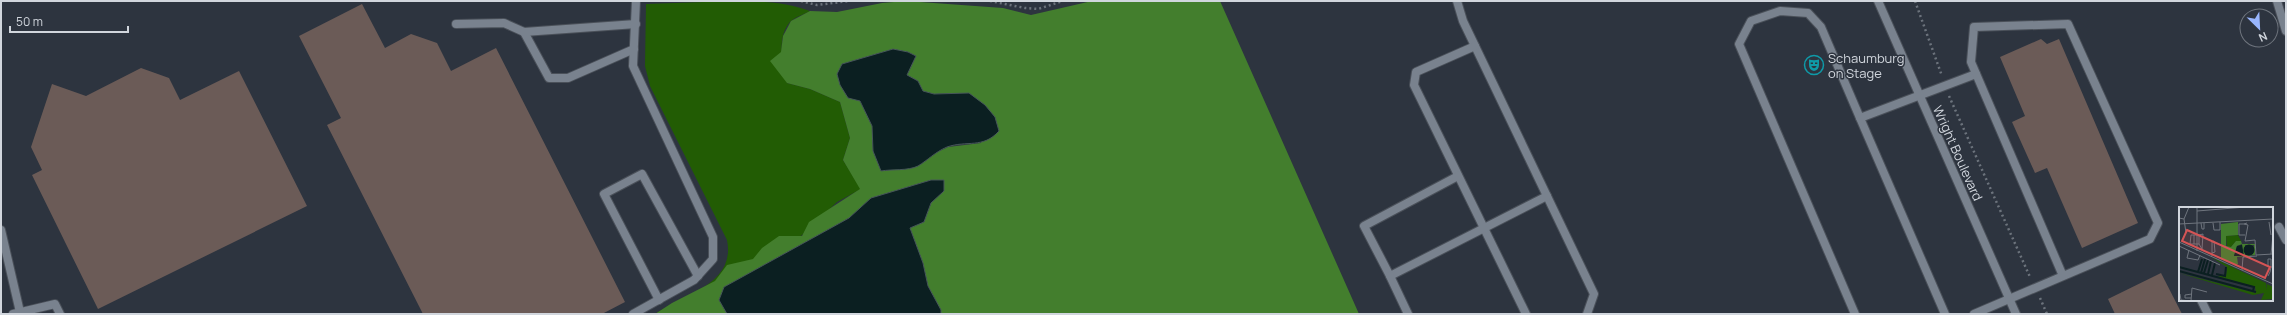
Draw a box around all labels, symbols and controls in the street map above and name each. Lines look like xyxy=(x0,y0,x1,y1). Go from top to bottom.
scale bar xyxy=(10,8,128,34)
north arrow xyxy=(2239,8,2279,48)
text: 50 m xyxy=(16,13,43,30)
text: N xyxy=(2257,29,2270,46)
place label: Schaumburg on Stage xyxy=(1828,49,1904,82)
theatre icon: Schaumburg on Stage xyxy=(1803,54,1825,76)
street label: Wright Boulevard xyxy=(1929,102,1987,204)
inset map xyxy=(2179,207,2273,301)

